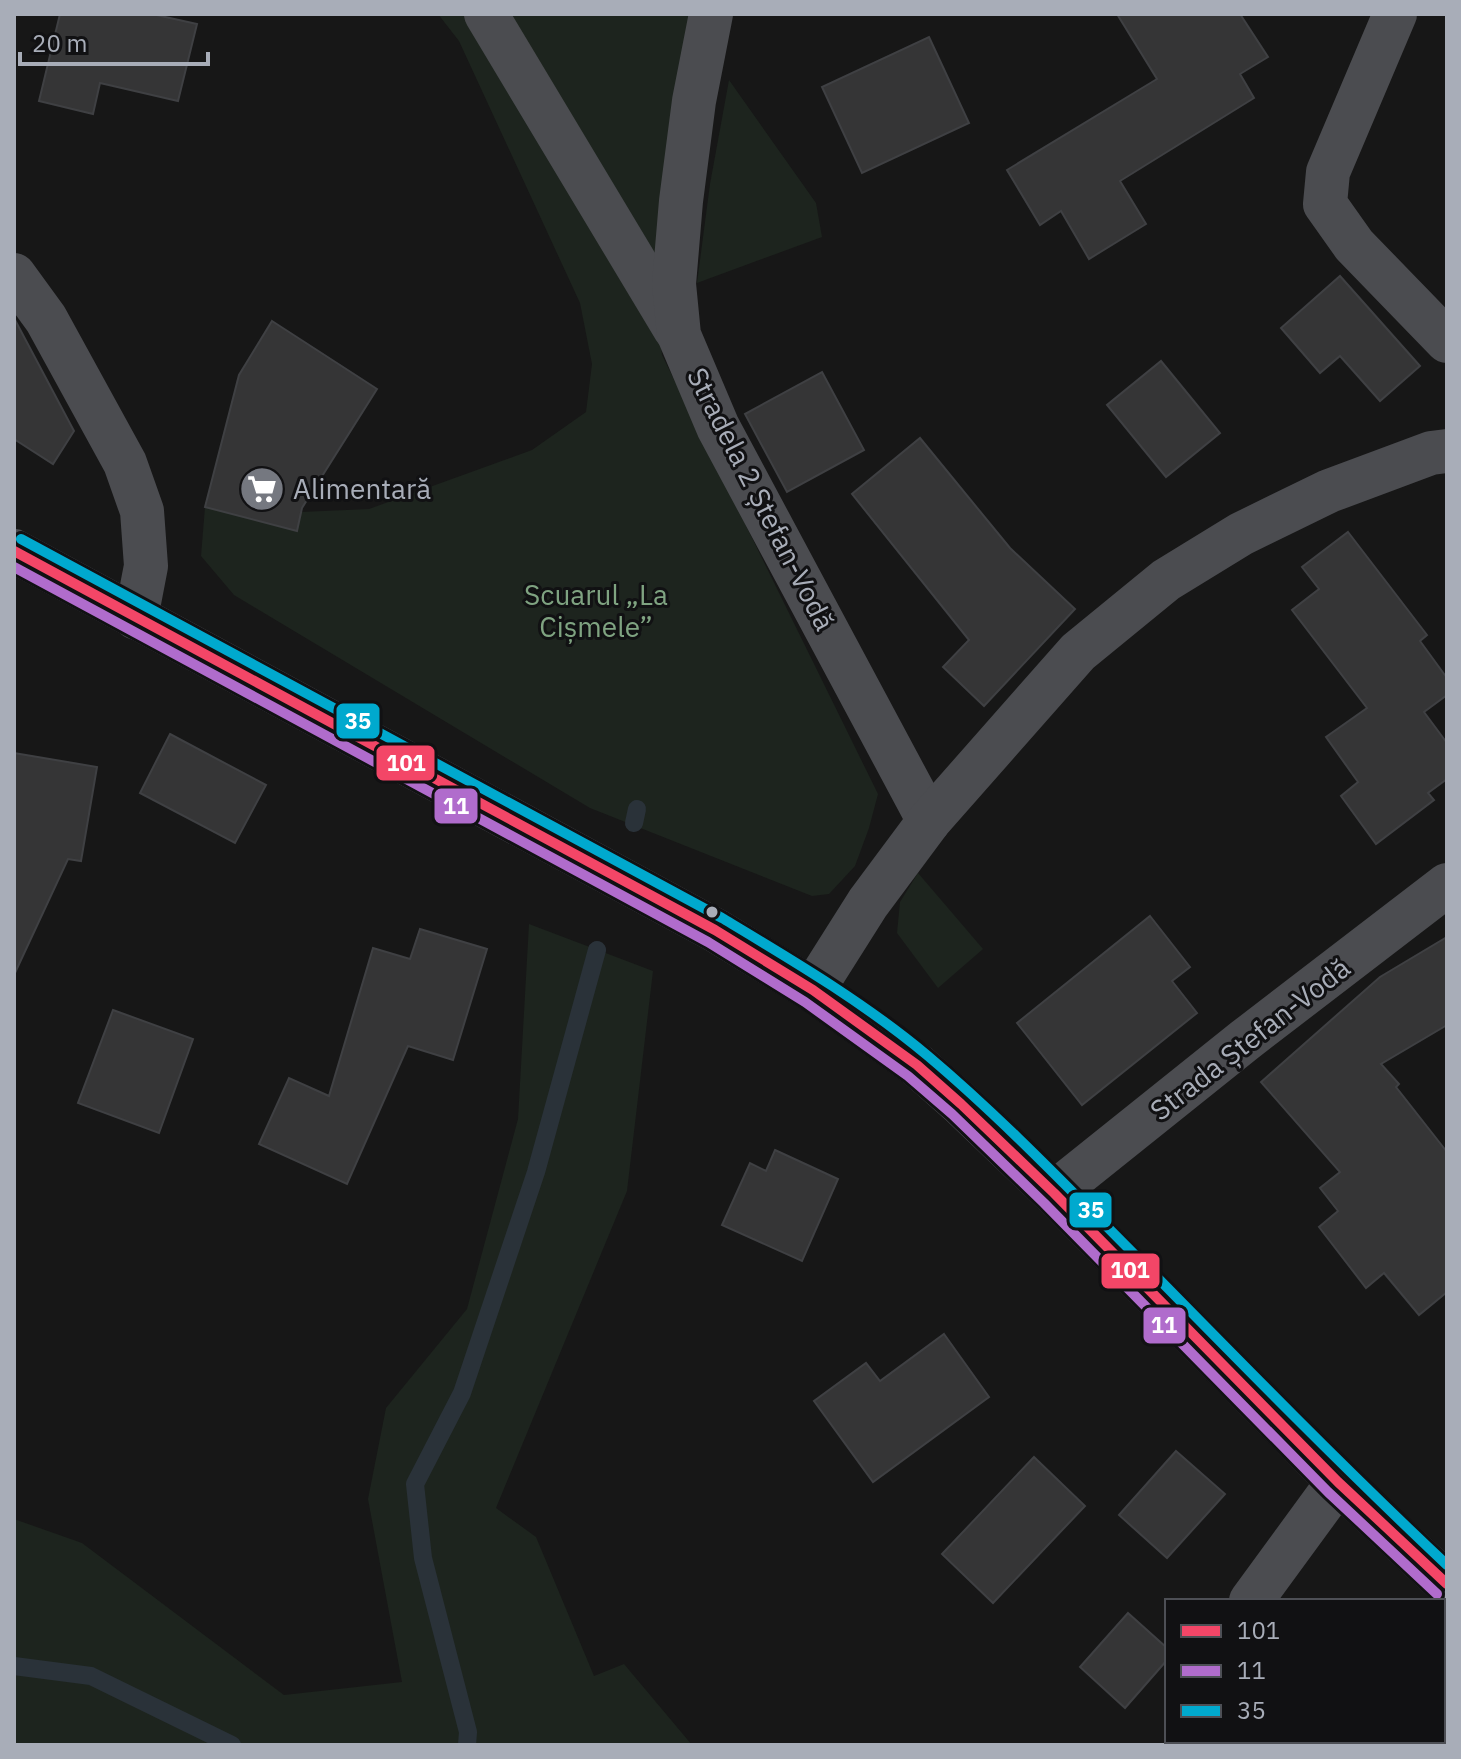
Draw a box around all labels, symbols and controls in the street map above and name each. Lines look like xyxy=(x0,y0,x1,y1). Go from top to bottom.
scale bar xyxy=(20,16,208,66)
text: 20 m xyxy=(32,27,87,59)
street label: Stradela 2 Ștefan-Vodă xyxy=(679,361,844,637)
supermarket icon: Alimentară xyxy=(238,465,286,513)
place label: Alimentară xyxy=(293,470,431,507)
park label: Scuarul „La Cișmele” xyxy=(524,576,668,645)
line badge: 35 xyxy=(335,702,381,740)
text: 35 xyxy=(345,706,371,735)
line badge: 101 xyxy=(375,744,436,782)
text: 101 xyxy=(386,748,426,777)
line badge: 11 xyxy=(433,787,479,825)
text: 11 xyxy=(443,791,469,820)
unlabelled marker xyxy=(704,904,720,920)
street label: Strada Ștefan-Vodă xyxy=(1142,949,1357,1128)
line badge: 35 xyxy=(1068,1191,1113,1229)
text: 35 xyxy=(1078,1195,1104,1224)
line badge: 101 xyxy=(1100,1252,1161,1290)
text: 101 xyxy=(1110,1255,1150,1284)
line badge: 11 xyxy=(1142,1306,1187,1345)
text: 11 xyxy=(1151,1310,1177,1339)
legend xyxy=(1165,1599,1445,1743)
text: 101 xyxy=(1237,1614,1280,1646)
text: 11 xyxy=(1237,1654,1266,1686)
text: 35 xyxy=(1237,1694,1266,1726)

